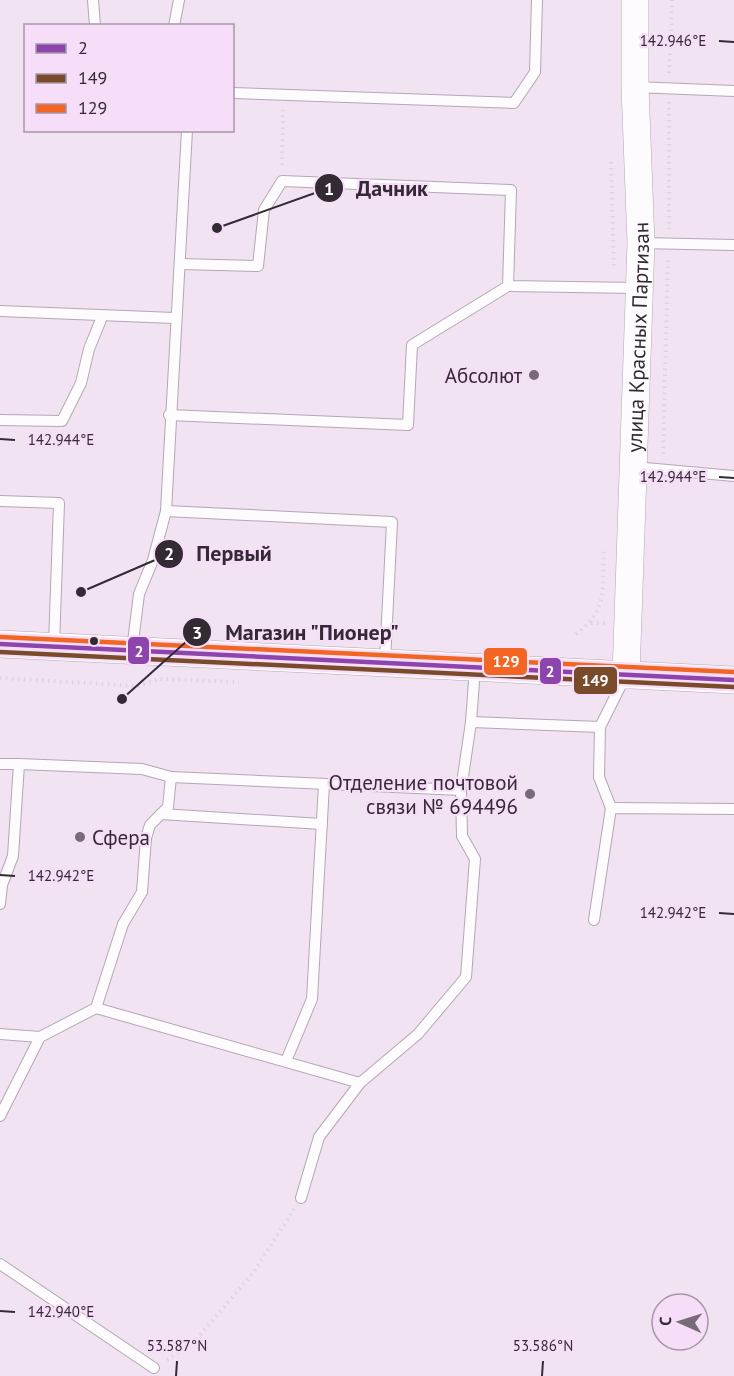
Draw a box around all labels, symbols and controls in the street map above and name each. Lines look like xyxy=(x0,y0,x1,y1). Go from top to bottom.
legend xyxy=(24,24,234,132)
text: 142.946°E xyxy=(640,31,706,50)
text: 2 xyxy=(78,36,88,59)
text: 149 xyxy=(78,66,107,89)
text: 129 xyxy=(78,96,107,119)
callout: Дачник xyxy=(314,168,440,208)
text: Дачник xyxy=(356,174,428,202)
text: 1 xyxy=(324,177,334,200)
street label: улица Красных Партизан xyxy=(620,222,655,453)
place label: Абсолют xyxy=(445,362,523,389)
marker: Абсолют xyxy=(527,368,541,382)
text: 142.944°E xyxy=(28,430,94,449)
text: 142.944°E xyxy=(640,467,706,486)
callout: Первый xyxy=(154,534,284,574)
text: Первый xyxy=(196,539,272,567)
text: 2 xyxy=(164,542,174,565)
callout: Магазин "Пионер" xyxy=(182,612,412,652)
text: Магазин "Пионер" xyxy=(225,618,399,646)
text: 3 xyxy=(192,621,202,644)
unlabelled marker xyxy=(88,635,100,647)
line badge: 2 xyxy=(127,636,150,665)
text: 2 xyxy=(134,641,144,661)
line badge: 129 xyxy=(483,647,528,676)
text: 129 xyxy=(492,651,520,671)
line badge: 2 xyxy=(539,657,562,685)
text: 2 xyxy=(545,661,555,681)
line badge: 149 xyxy=(573,666,618,695)
text: 149 xyxy=(581,670,609,690)
place label: Отделение почтовой связи № 694496 xyxy=(329,769,518,820)
marker: Отделение почтовой связи № 694496 xyxy=(523,787,537,801)
place label: Сфера xyxy=(92,824,150,851)
marker: Сфера xyxy=(73,830,87,844)
text: 142.942°E xyxy=(28,866,94,885)
text: 142.942°E xyxy=(640,903,706,922)
north arrow xyxy=(650,1292,710,1352)
text: 142.940°E xyxy=(28,1302,94,1321)
text: С xyxy=(655,1316,675,1326)
text: 53.587°N xyxy=(147,1336,207,1355)
text: 53.586°N xyxy=(513,1336,573,1355)

